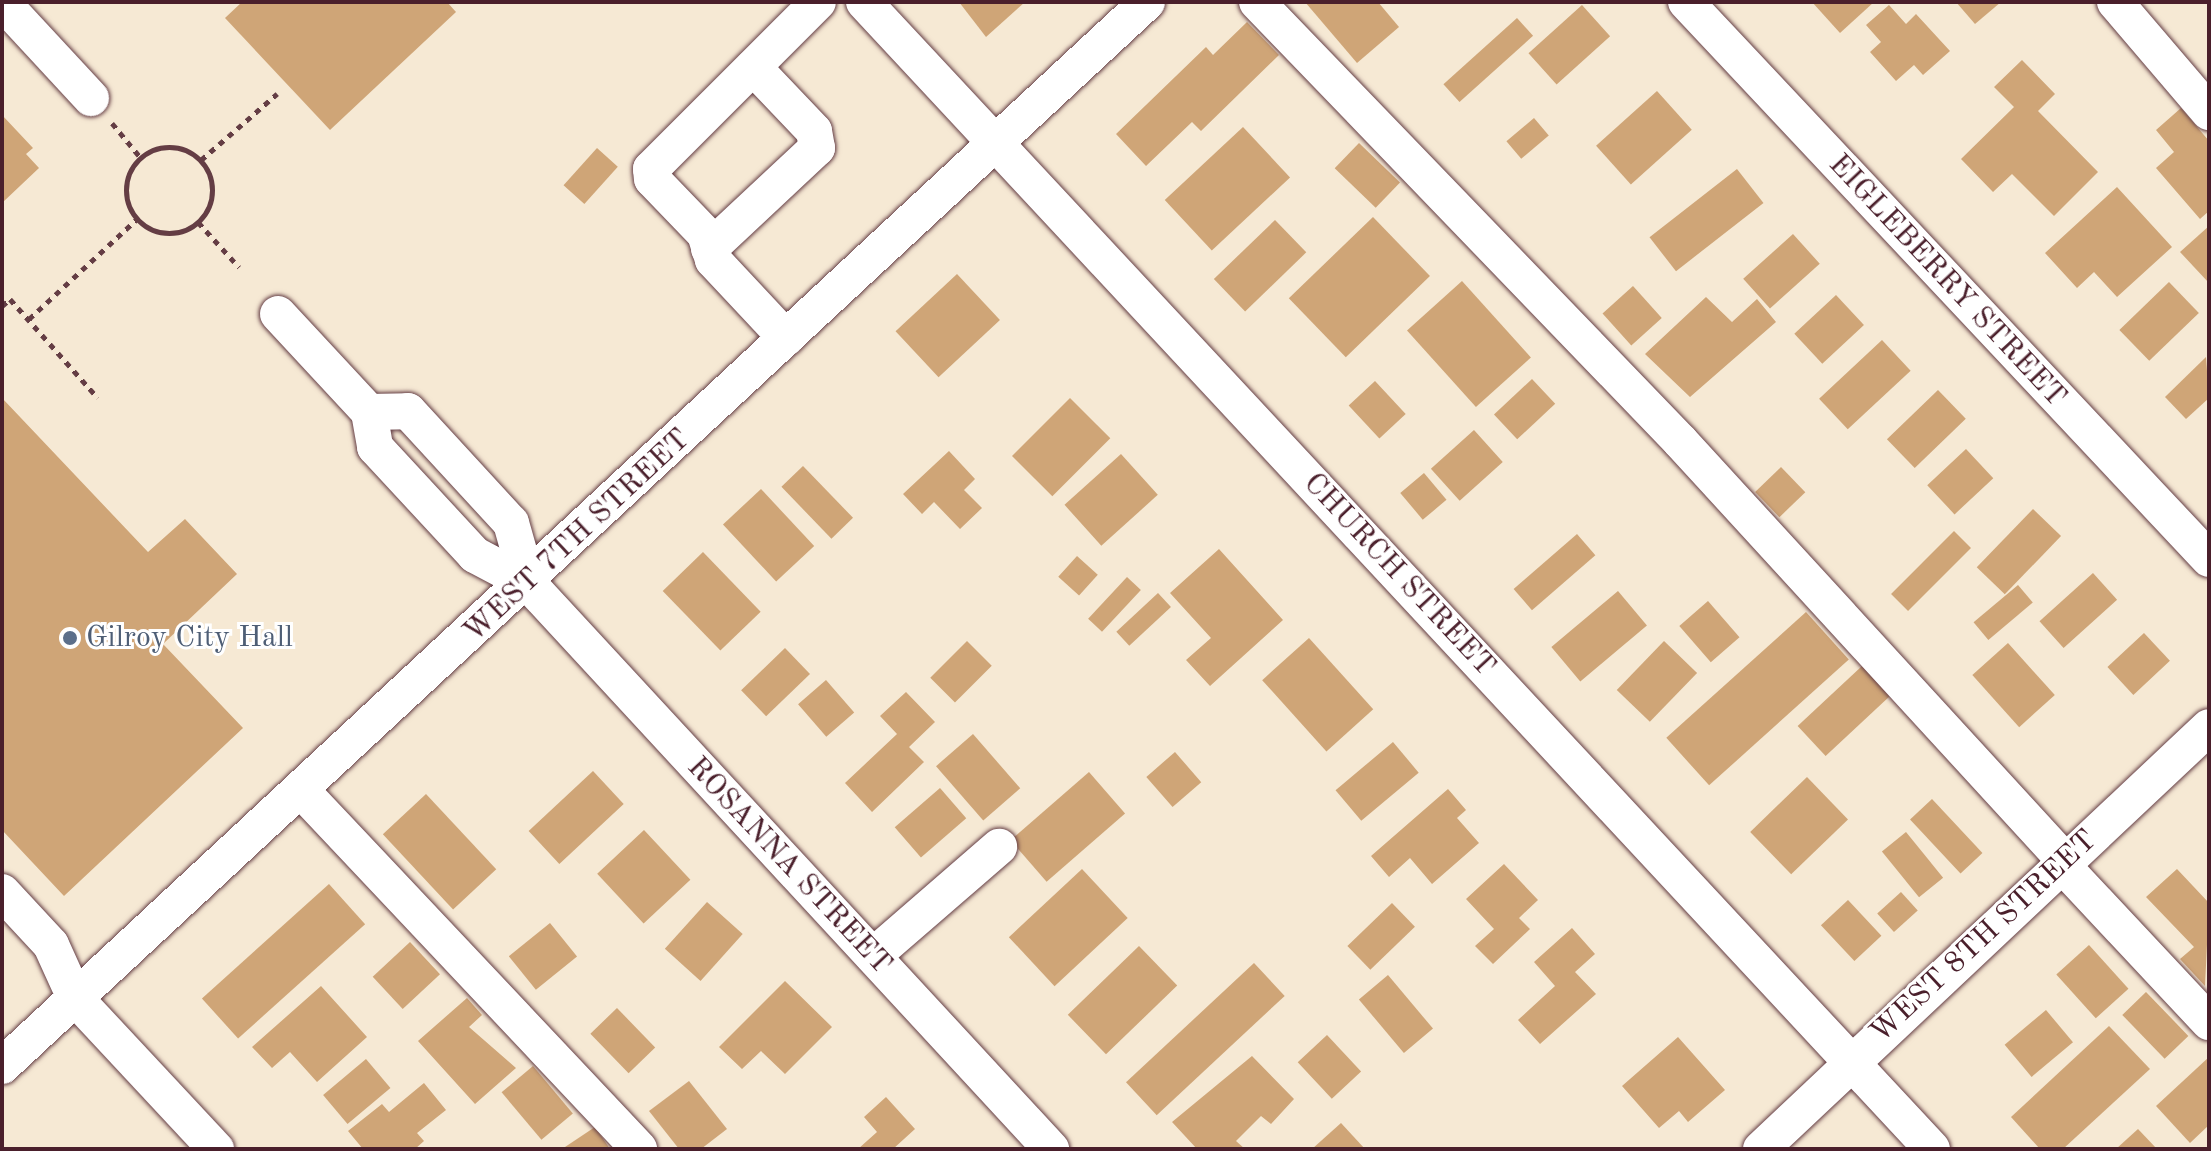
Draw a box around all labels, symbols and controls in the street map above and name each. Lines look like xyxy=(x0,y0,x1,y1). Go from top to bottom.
street label: EIGLEBERRY STREET xyxy=(1820,147,2074,415)
street label: WEST 7TH STREET xyxy=(456,422,698,650)
street label: CHURCH STREET xyxy=(1295,466,1503,684)
place label: Gilroy City Hall xyxy=(86,620,293,656)
marker: Gilroy City Hall xyxy=(61,629,79,647)
street label: ROSANNA STREET xyxy=(679,750,899,982)
street label: WEST 8TH STREET xyxy=(1863,823,2105,1051)

